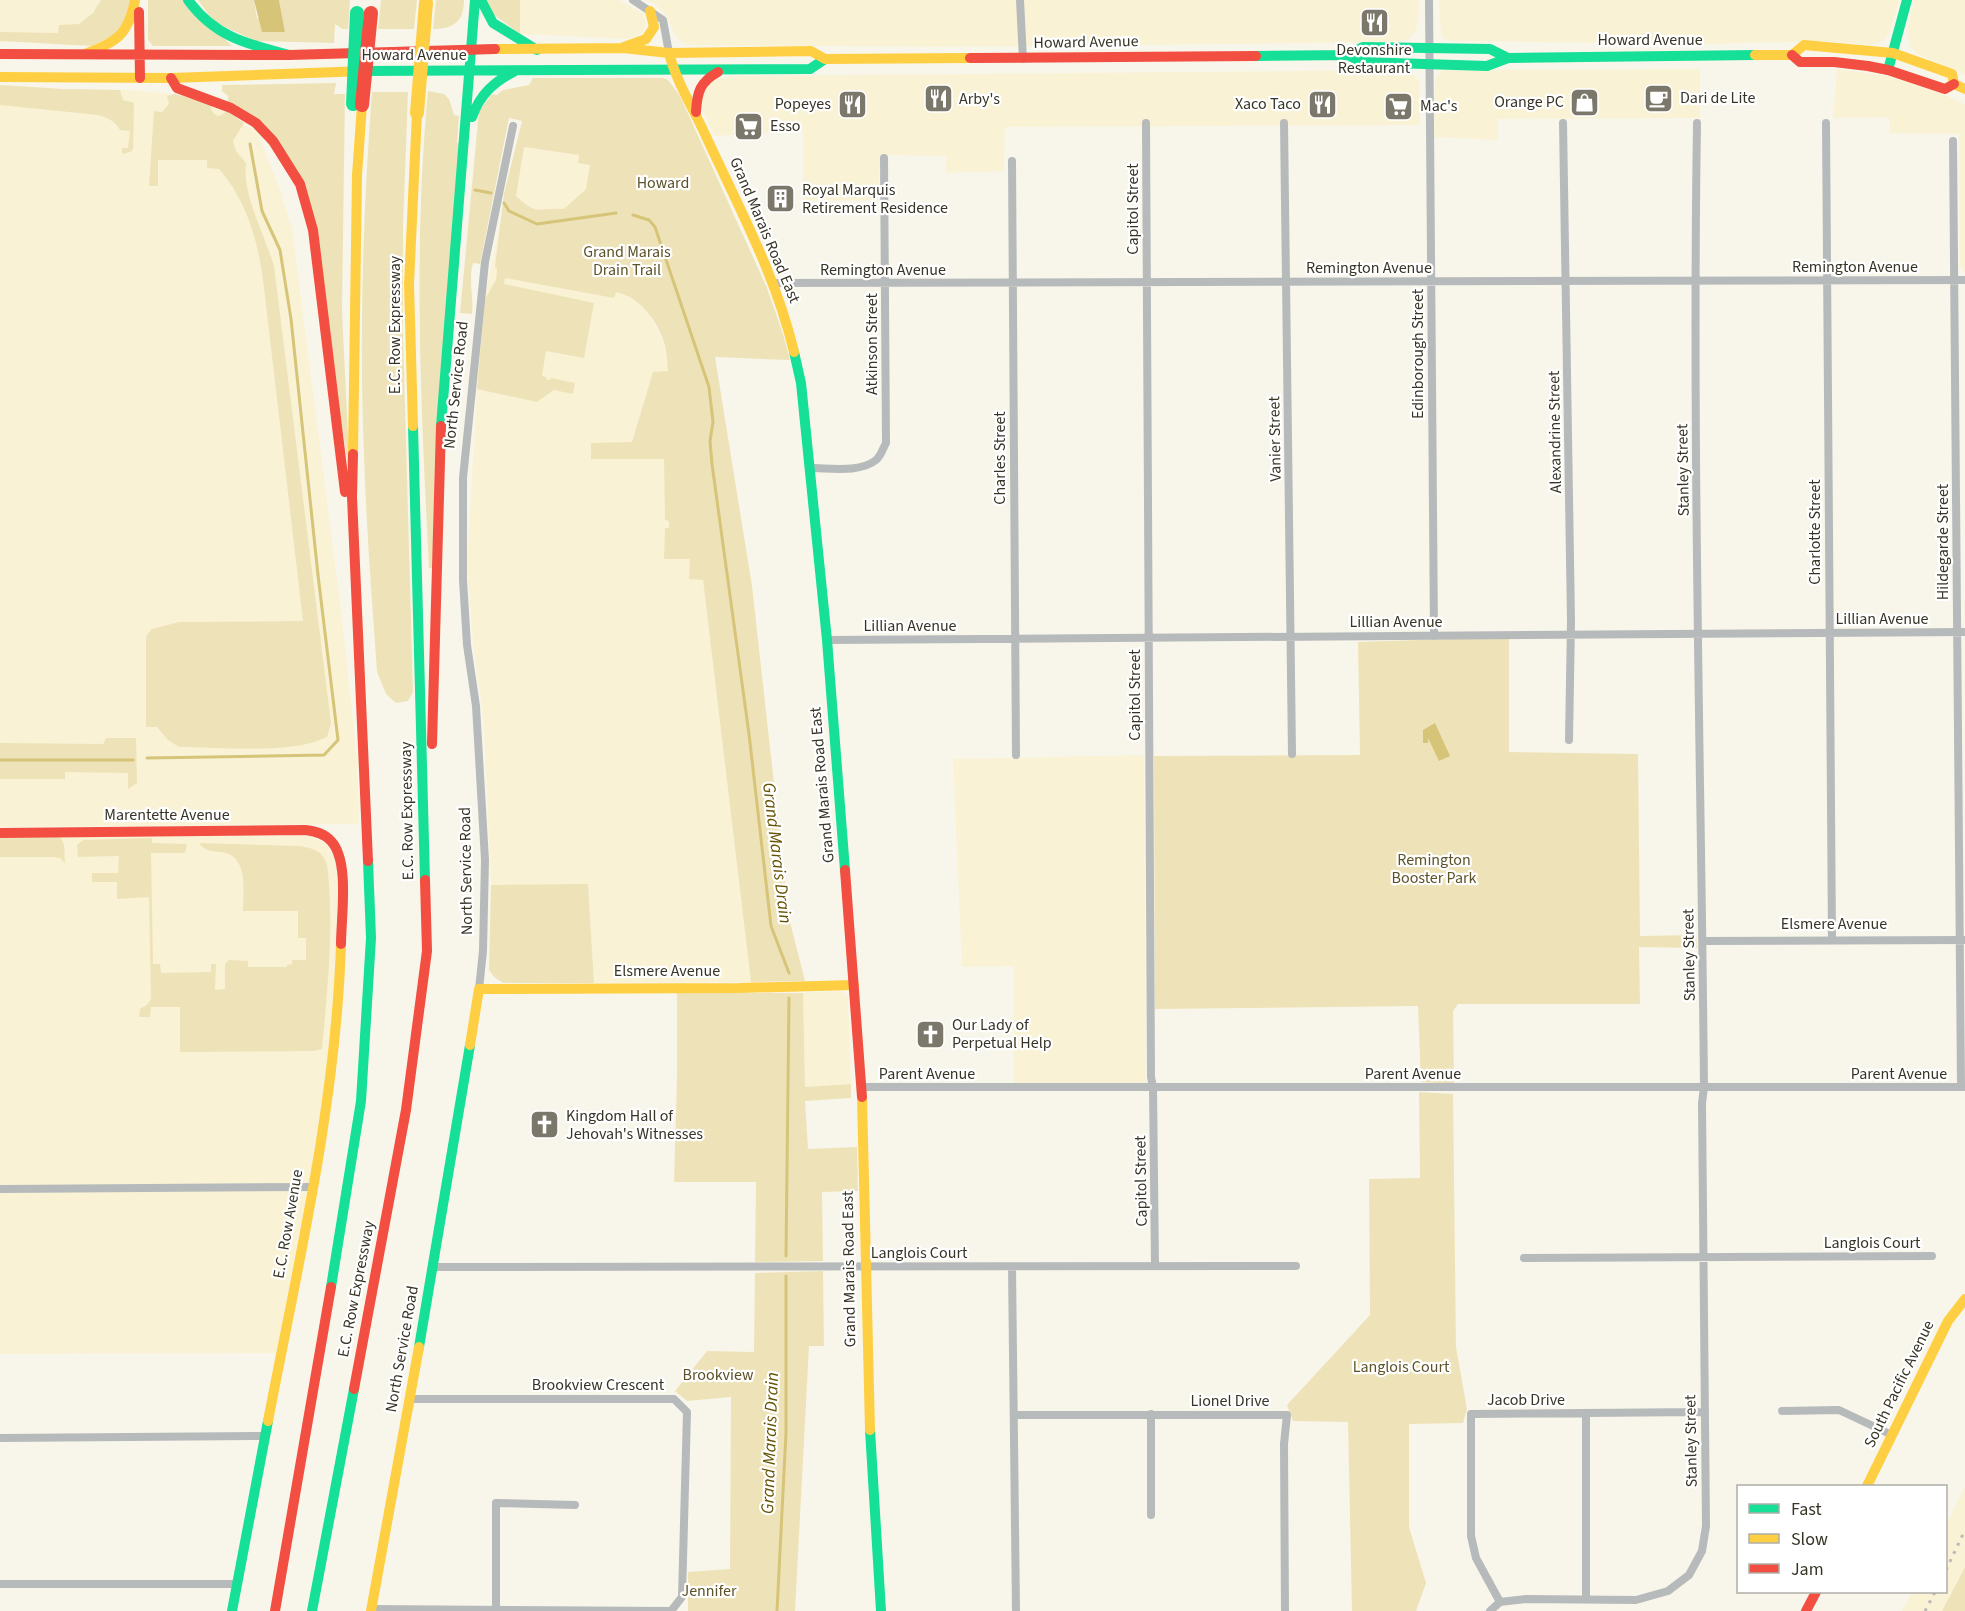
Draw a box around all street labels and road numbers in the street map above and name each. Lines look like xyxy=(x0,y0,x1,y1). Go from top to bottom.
street label: Howard Avenue xyxy=(1597,29,1703,51)
street label: Howard Avenue xyxy=(1033,30,1139,54)
street label: Howard Avenue xyxy=(361,44,467,66)
street label: Grand Marais Road East xyxy=(724,154,806,307)
street label: Capitol Street xyxy=(1122,163,1144,255)
street label: E.C. Row Expressway xyxy=(384,255,406,394)
street label: Remington Avenue xyxy=(1792,256,1918,278)
street label: Remington Avenue xyxy=(1306,257,1432,279)
street label: Remington Avenue xyxy=(820,259,946,281)
street label: Edinborough Street xyxy=(1407,288,1429,419)
street label: Atkinson Street xyxy=(861,292,883,395)
street label: North Service Road xyxy=(438,320,474,450)
street label: Alexandrine Street xyxy=(1543,370,1567,494)
street label: Vanier Street xyxy=(1263,396,1287,482)
street label: Charles Street xyxy=(989,411,1011,505)
street label: Stanley Street xyxy=(1671,423,1695,517)
street label: Charlotte Street xyxy=(1804,479,1826,585)
street label: Hildegarde Street xyxy=(1932,483,1954,600)
street label: Lillian Avenue xyxy=(1835,608,1929,630)
street label: Lillian Avenue xyxy=(1349,611,1443,633)
street label: Lillian Avenue xyxy=(863,615,957,637)
street label: Capitol Street xyxy=(1124,649,1146,741)
street label: Grand Marais Road East xyxy=(804,705,840,864)
street label: E.C. Row Expressway xyxy=(395,741,419,880)
street label: Marentette Avenue xyxy=(104,804,230,826)
street label: North Service Road xyxy=(454,807,478,935)
street label: Stanley Street xyxy=(1677,908,1701,1002)
street label: Elsmere Avenue xyxy=(1781,913,1887,935)
street label: Elsmere Avenue xyxy=(614,960,720,982)
street label: Parent Avenue xyxy=(879,1063,975,1085)
street label: Parent Avenue xyxy=(1365,1063,1461,1085)
street label: Parent Avenue xyxy=(1851,1063,1947,1085)
street label: Capitol Street xyxy=(1129,1135,1153,1227)
street label: E.C. Row Avenue xyxy=(268,1168,308,1280)
street label: Grand Marais Road East xyxy=(837,1190,861,1347)
street label: E.C. Row Expressway xyxy=(332,1218,380,1359)
street label: Langlois Court xyxy=(1824,1232,1921,1254)
street label: Langlois Court xyxy=(871,1242,968,1264)
street label: North Service Road xyxy=(380,1284,424,1414)
street label: South Pacific Avenue xyxy=(1859,1317,1939,1451)
street label: Brookview Crescent xyxy=(532,1374,665,1396)
street label: Jacob Drive xyxy=(1487,1389,1565,1411)
street label: Lionel Drive xyxy=(1190,1390,1270,1412)
street label: Stanley Street xyxy=(1679,1394,1703,1488)

